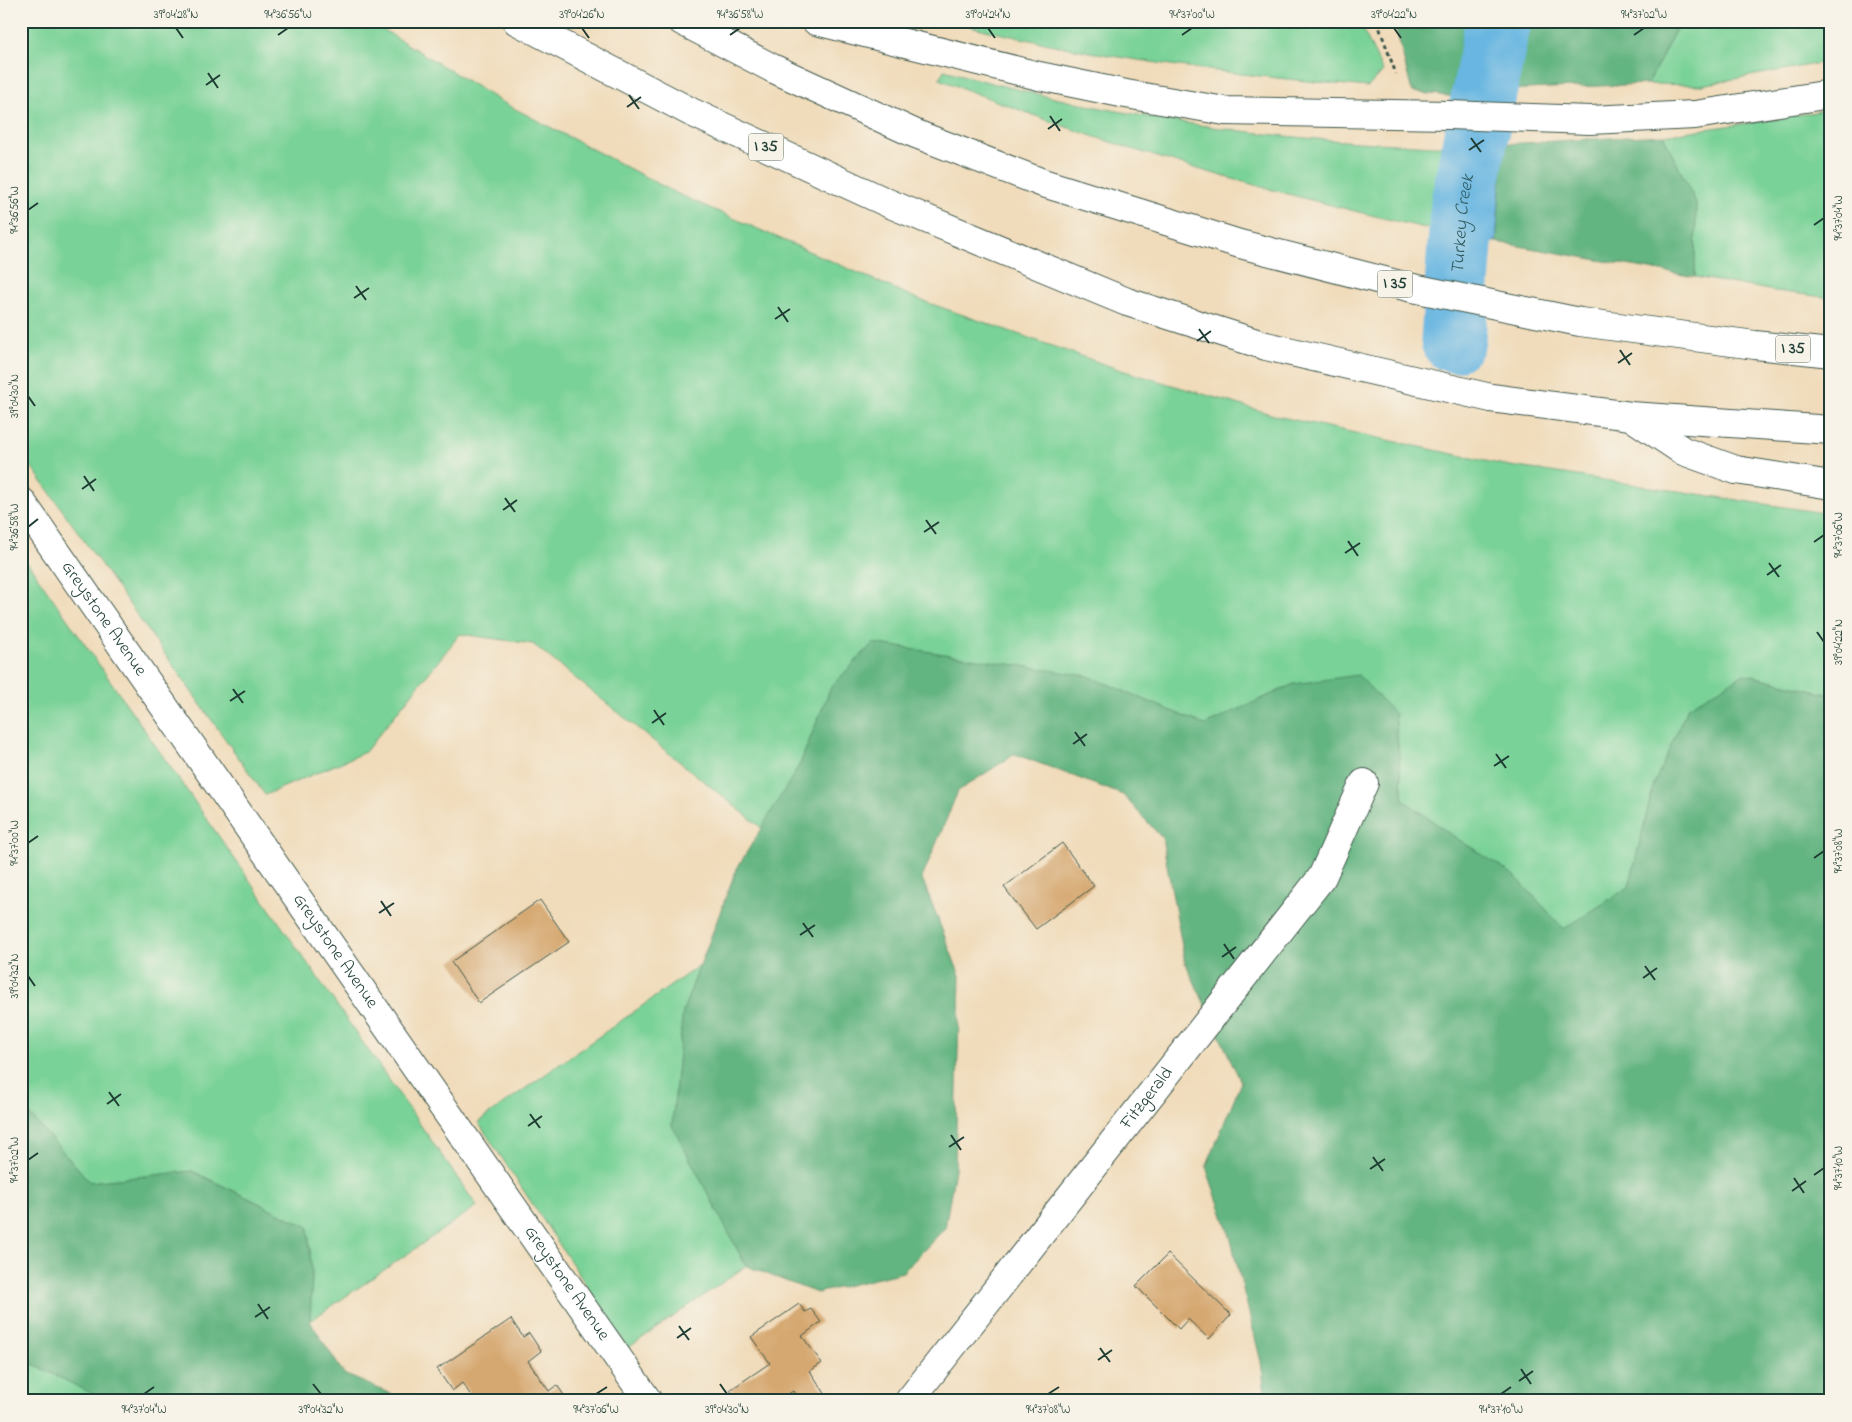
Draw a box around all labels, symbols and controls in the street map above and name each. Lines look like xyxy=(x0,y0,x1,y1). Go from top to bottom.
text: 39°04'28"N xyxy=(154,6,198,24)
text: 94°36'56"W xyxy=(264,6,312,24)
text: 39°04'26"N xyxy=(559,6,605,24)
text: 94°36'58"W xyxy=(717,6,763,24)
text: 39°04'24"N xyxy=(966,6,1011,24)
text: 94°37'00"W xyxy=(1169,6,1215,24)
text: 39°04'22"N xyxy=(1371,6,1417,24)
text: 94°37'02"W xyxy=(1621,6,1667,24)
road number: I 35 xyxy=(748,134,784,160)
water label: Turkey Creek xyxy=(1444,172,1482,275)
text: 94°36'56"W xyxy=(6,186,24,234)
text: 94°37'04"W xyxy=(1830,195,1848,241)
road number: I 35 xyxy=(1378,270,1412,298)
road number: I 35 xyxy=(1776,336,1810,362)
text: 39°04'30"N xyxy=(6,374,24,418)
text: 94°36'58"W xyxy=(6,504,24,550)
text: 94°37'06"W xyxy=(1830,512,1848,558)
street label: Greystone Avenue xyxy=(54,556,153,683)
text: 39°04'22"N xyxy=(1830,619,1848,665)
text: 94°37'00"W xyxy=(6,820,24,866)
text: 94°37'08"W xyxy=(1830,829,1848,873)
street label: Greystone Avenue xyxy=(286,889,385,1015)
text: 39°04'32"N xyxy=(6,953,24,999)
street label: Fitzgerald xyxy=(1114,1062,1180,1136)
text: 94°37'02"W xyxy=(6,1137,24,1183)
text: 94°37'10"W xyxy=(1830,1146,1848,1190)
street label: Greystone Avenue xyxy=(517,1221,616,1347)
text: 94°37'04"W xyxy=(121,1401,167,1419)
text: 39°04'32"N xyxy=(298,1401,344,1419)
text: 94°37'06"W xyxy=(573,1401,619,1419)
text: 39°04'30"N xyxy=(705,1401,749,1419)
text: 94°37'08"W xyxy=(1026,1401,1070,1419)
text: 94°37'10"W xyxy=(1479,1401,1523,1419)

